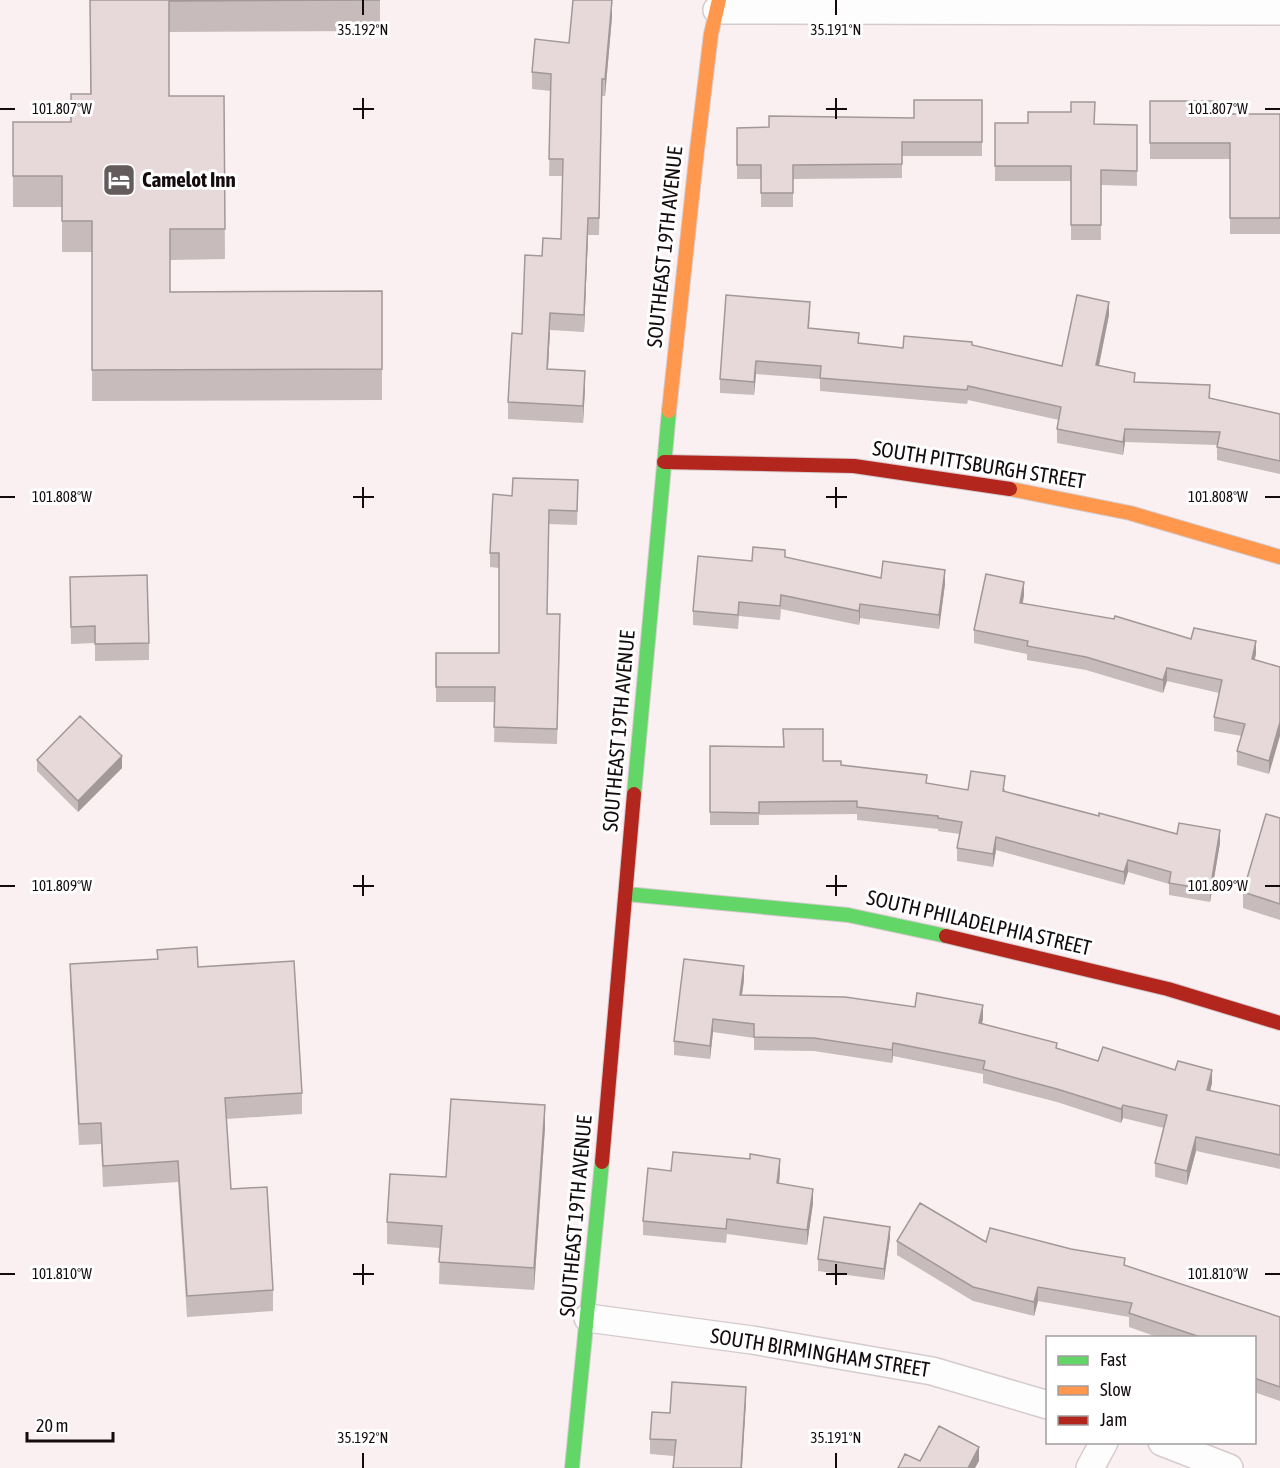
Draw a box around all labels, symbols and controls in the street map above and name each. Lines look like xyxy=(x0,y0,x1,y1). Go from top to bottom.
text: 35.192°N xyxy=(338,21,388,38)
text: 35.191°N xyxy=(811,21,861,38)
text: 101.807°W xyxy=(32,100,92,117)
text: 101.807°W xyxy=(1188,100,1248,117)
street label: SOUTHEAST 19TH AVENUE xyxy=(642,145,686,349)
hotel icon: Camelot Inn xyxy=(101,162,137,198)
place label: Camelot Inn xyxy=(142,167,236,191)
street label: SOUTH PITTSBURGH STREET xyxy=(871,435,1087,493)
text: 101.808°W xyxy=(32,488,92,505)
text: 101.808°W xyxy=(1188,488,1248,505)
street label: SOUTHEAST 19TH AVENUE xyxy=(597,629,639,833)
text: 101.809°W xyxy=(32,877,92,894)
text: 101.809°W xyxy=(1188,877,1248,894)
street label: SOUTH PHILADELPHIA STREET xyxy=(865,885,1094,960)
street label: SOUTHEAST 19TH AVENUE xyxy=(554,1114,596,1318)
text: 101.810°W xyxy=(32,1265,92,1282)
text: 101.810°W xyxy=(1188,1265,1248,1282)
street label: SOUTH BIRMINGHAM STREET xyxy=(709,1323,931,1381)
legend xyxy=(1046,1336,1256,1444)
text: Fast xyxy=(1100,1349,1127,1370)
text: Slow xyxy=(1100,1379,1131,1400)
scale bar xyxy=(27,1405,112,1443)
text: Jam xyxy=(1100,1409,1127,1430)
text: 20 m xyxy=(36,1415,68,1436)
text: 35.192°N xyxy=(338,1429,388,1446)
text: 35.191°N xyxy=(811,1429,861,1446)

